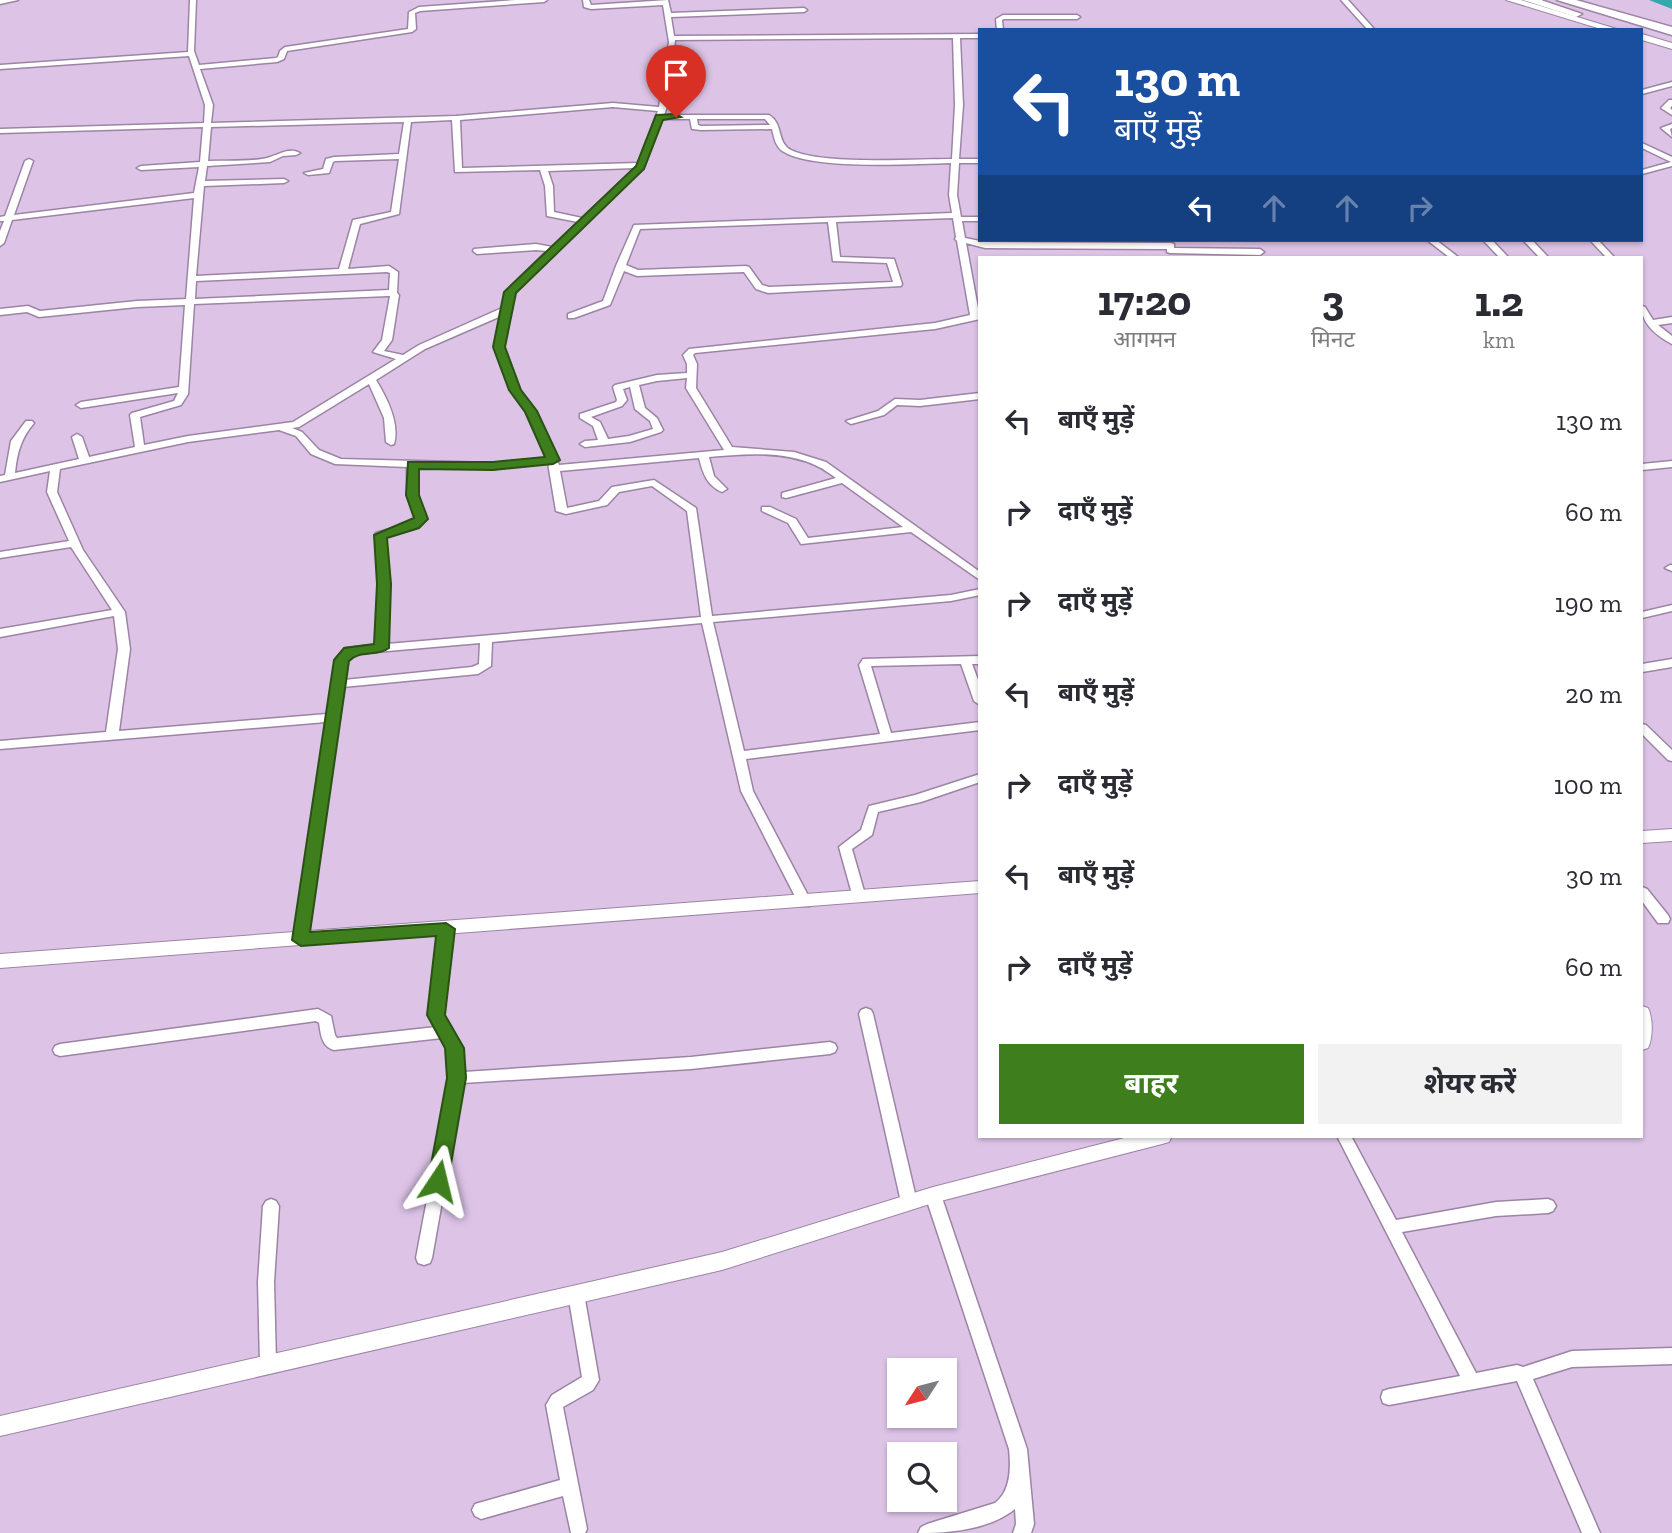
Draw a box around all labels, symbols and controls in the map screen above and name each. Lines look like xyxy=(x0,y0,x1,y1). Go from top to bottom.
pin xyxy=(646,45,706,117)
text: 130 m xyxy=(1114,50,1240,109)
icon: arrive xyxy=(657,56,695,94)
icon: left xyxy=(999,56,1090,147)
text: बाएँ मुड़ें xyxy=(1114,110,1202,148)
icon: left xyxy=(1182,189,1220,227)
icon: ahead xyxy=(1255,189,1293,227)
icon: ahead xyxy=(1328,189,1366,227)
icon: right xyxy=(1401,189,1439,227)
text: 17:20 xyxy=(1097,275,1192,326)
text: 3 xyxy=(1322,275,1344,326)
text: 1.2 xyxy=(1474,276,1524,327)
text: आगमन xyxy=(1113,325,1176,353)
text: मिनट xyxy=(1311,325,1355,353)
text: km xyxy=(1483,326,1515,354)
icon: left xyxy=(999,402,1037,440)
text: बाएँ मुड़ें xyxy=(1058,403,1134,435)
text: 130 m xyxy=(1556,405,1622,437)
icon: right xyxy=(999,493,1037,531)
text: दाएँ मुड़ें xyxy=(1058,494,1133,526)
text: 60 m xyxy=(1565,496,1622,528)
icon: right xyxy=(999,584,1037,622)
text: दाएँ मुड़ें xyxy=(1058,585,1133,617)
text: 190 m xyxy=(1555,587,1622,619)
icon: left xyxy=(999,675,1037,713)
text: बाएँ मुड़ें xyxy=(1058,676,1134,708)
text: 20 m xyxy=(1565,678,1622,710)
icon: right xyxy=(999,766,1037,804)
text: दाएँ मुड़ें xyxy=(1058,767,1133,799)
text: 100 m xyxy=(1554,769,1622,801)
icon: left xyxy=(999,857,1037,895)
text: बाएँ मुड़ें xyxy=(1058,858,1134,890)
text: 30 m xyxy=(1566,860,1622,892)
icon: right xyxy=(999,948,1037,986)
text: दाएँ मुड़ें xyxy=(1058,949,1133,981)
text: 60 m xyxy=(1565,951,1622,983)
button: बाहर xyxy=(999,1044,1304,1124)
button: शेयर करें xyxy=(1318,1044,1622,1124)
position arrow xyxy=(401,1144,475,1218)
north arrow xyxy=(887,1358,957,1428)
map controls xyxy=(887,1358,957,1512)
button: search xyxy=(887,1442,957,1512)

